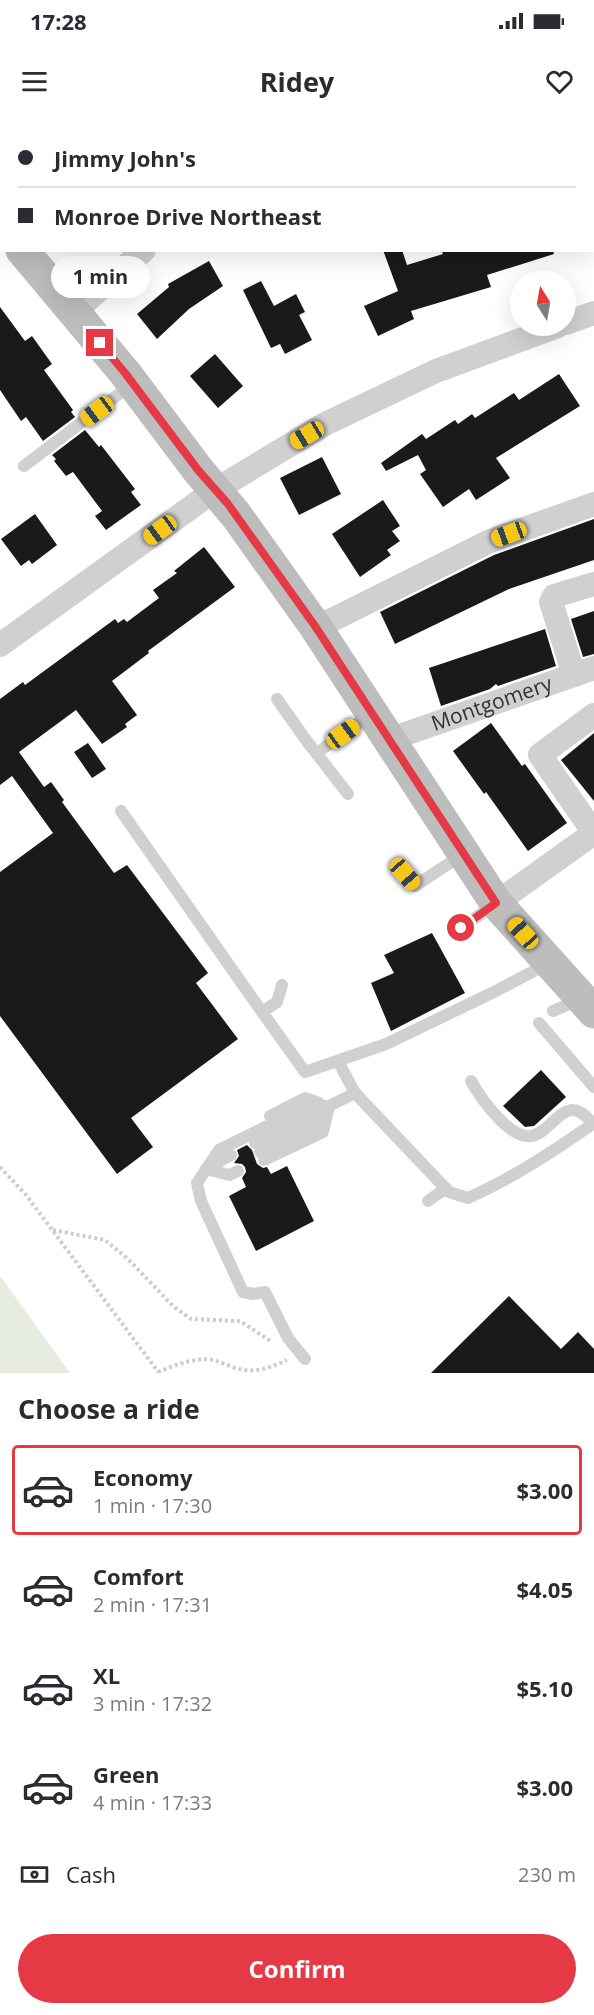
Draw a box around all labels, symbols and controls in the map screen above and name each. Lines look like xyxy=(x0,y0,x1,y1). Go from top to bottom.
text: 17:28 xyxy=(30,6,87,36)
text: Ridey xyxy=(260,63,334,100)
icon: menu xyxy=(18,65,51,98)
icon: heart xyxy=(543,65,576,98)
text: Jimmy John's xyxy=(54,143,196,173)
text: Monroe Drive Northeast xyxy=(54,201,322,231)
callout: 1 min xyxy=(51,256,150,298)
text: 1 min xyxy=(73,263,128,290)
north arrow xyxy=(510,270,576,336)
map controls xyxy=(510,270,576,336)
route end xyxy=(86,329,113,356)
car xyxy=(77,393,117,429)
car xyxy=(287,418,327,452)
car xyxy=(140,512,180,548)
car xyxy=(489,519,529,549)
street label: Montgomery xyxy=(427,669,556,737)
car xyxy=(323,716,363,752)
car xyxy=(386,855,424,893)
route start xyxy=(447,914,474,941)
car xyxy=(504,914,542,952)
text: Choose a ride xyxy=(18,1390,200,1427)
text: Economy xyxy=(93,1462,192,1492)
icon: car xyxy=(21,1463,75,1517)
text: $3.00 xyxy=(516,1475,573,1505)
text: 1 min · 17:30 xyxy=(93,1492,212,1519)
text: Comfort xyxy=(93,1561,184,1591)
icon: car xyxy=(21,1562,75,1616)
text: $4.05 xyxy=(516,1574,573,1604)
text: 2 min · 17:31 xyxy=(93,1591,212,1618)
text: XL xyxy=(93,1660,120,1690)
icon: car xyxy=(21,1661,75,1715)
text: $5.10 xyxy=(516,1673,573,1703)
text: 3 min · 17:32 xyxy=(93,1690,212,1717)
text: Green xyxy=(93,1759,159,1789)
icon: car xyxy=(21,1760,75,1814)
text: $3.00 xyxy=(516,1772,573,1802)
text: 4 min · 17:33 xyxy=(93,1789,212,1816)
icon: cash xyxy=(18,1858,51,1891)
text: Cash xyxy=(66,1859,116,1889)
text: 230 m xyxy=(518,1861,576,1888)
button: Confirm xyxy=(18,1934,576,2003)

